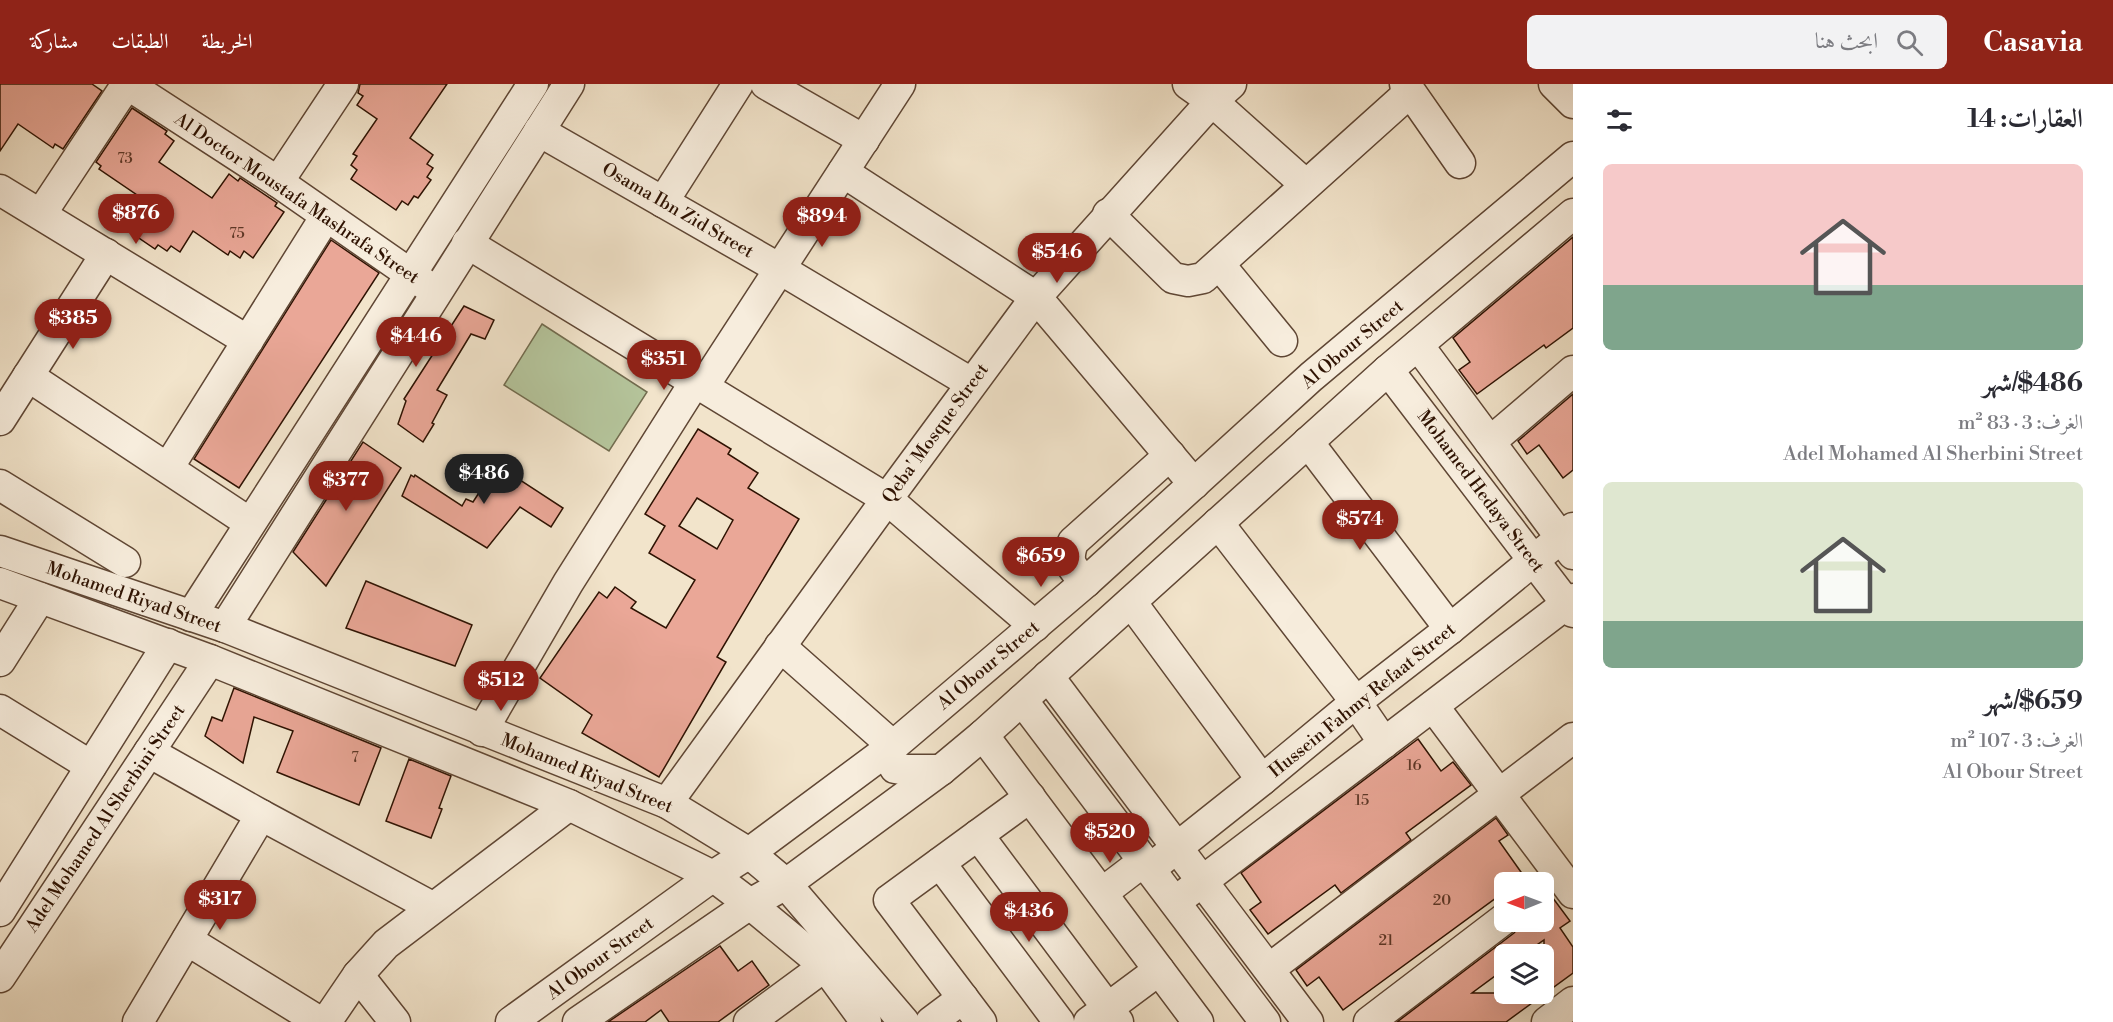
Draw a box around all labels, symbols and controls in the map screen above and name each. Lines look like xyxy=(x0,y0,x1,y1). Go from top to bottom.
search box xyxy=(1527,15,1947,69)
text: Casavia xyxy=(1983,25,2083,60)
icon: search xyxy=(1893,26,1926,59)
text: ابحث هنا xyxy=(1815,28,1878,55)
text: مشاركة xyxy=(30,29,78,55)
text: الطبقات xyxy=(111,29,168,55)
text: الخريطة xyxy=(201,29,253,55)
text: العقارات: 14 xyxy=(1967,103,2083,135)
icon: filters xyxy=(1603,104,1636,137)
street label: Al Doctor Moustafa Mashrafa Street xyxy=(169,107,424,289)
house number: 73 xyxy=(117,149,133,168)
street label: Osama Ibn Zid Street xyxy=(598,158,758,264)
pin: $876 xyxy=(100,194,172,245)
pin: $894 xyxy=(786,197,858,248)
text: $876 xyxy=(112,201,160,226)
icon: home xyxy=(1789,203,1897,311)
text: $894 xyxy=(797,204,847,229)
house number: 75 xyxy=(229,224,245,243)
pin: $546 xyxy=(1021,233,1093,284)
text: $546 xyxy=(1032,240,1082,265)
street label: Al Obour Street xyxy=(1296,295,1409,394)
pin: $385 xyxy=(37,299,109,350)
text: $385 xyxy=(48,306,98,331)
pin: $446 xyxy=(380,317,452,368)
text: $446 xyxy=(390,324,442,349)
pin: $351 xyxy=(628,340,700,391)
text: $351 xyxy=(641,347,687,372)
street label: Qeba' Mosque Street xyxy=(877,358,994,508)
text: $486/شهر xyxy=(1982,367,2083,399)
street label: Mohamed Hedaya Street xyxy=(1412,405,1550,578)
text: الغرف: 3 · 83 m² xyxy=(1958,411,2083,436)
text: Adel Mohamed Al Sherbini Street xyxy=(1783,442,2083,467)
pin: $486 xyxy=(448,454,520,505)
pin: $377 xyxy=(310,461,382,512)
text: $486 xyxy=(459,461,509,486)
text: $377 xyxy=(323,468,369,493)
pin: $574 xyxy=(1324,500,1396,551)
text: $574 xyxy=(1336,507,1384,532)
icon: home xyxy=(1789,521,1897,629)
pin: $659 xyxy=(1005,537,1077,588)
text: $659 xyxy=(1016,544,1066,569)
street label: Mohamed Riyad Street xyxy=(43,557,225,638)
street label: Al Obour Street xyxy=(932,616,1045,715)
street label: Hussein Fahmy Refaat Street xyxy=(1264,618,1461,783)
pin: $512 xyxy=(465,661,537,712)
text: $512 xyxy=(478,668,524,693)
text: $659/شهر xyxy=(1984,685,2083,717)
street label: Adel Mohamed Al Sherbini Street xyxy=(20,700,191,937)
street label: Mohamed Riyad Street xyxy=(497,728,677,819)
text: الغرف: 3 · 107 m² xyxy=(1950,729,2083,754)
house number: 7 xyxy=(351,748,359,767)
house number: 16 xyxy=(1406,756,1422,775)
text: Al Obour Street xyxy=(1942,760,2083,785)
house number: 15 xyxy=(1355,791,1369,810)
pin: $520 xyxy=(1074,813,1146,864)
text: $520 xyxy=(1084,820,1136,845)
north arrow xyxy=(1494,872,1554,932)
map controls xyxy=(1494,872,1554,1004)
pin: $317 xyxy=(184,880,256,931)
text: $317 xyxy=(198,887,242,912)
house number: 20 xyxy=(1433,891,1451,910)
pin: $436 xyxy=(993,892,1065,943)
text: $436 xyxy=(1004,899,1054,924)
street label: Al Obour Street xyxy=(542,912,659,1005)
house number: 21 xyxy=(1378,931,1394,950)
button: layers xyxy=(1494,944,1554,1004)

